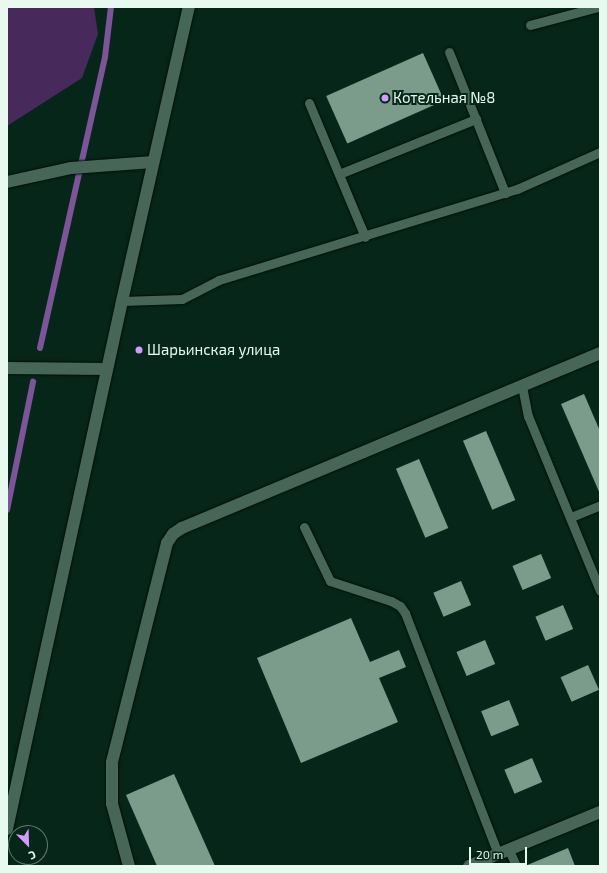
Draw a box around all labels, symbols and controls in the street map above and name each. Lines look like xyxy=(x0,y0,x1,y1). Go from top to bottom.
place label: Котельная №8 xyxy=(393,89,495,107)
marker: Котельная №8 xyxy=(380,93,390,103)
place label: Шарьинская улица xyxy=(147,341,280,359)
marker: Шарьинская улица xyxy=(134,345,144,355)
north arrow xyxy=(8,825,48,865)
scale bar xyxy=(471,839,529,865)
text: 20 m xyxy=(476,847,503,861)
text: С xyxy=(27,848,38,863)

